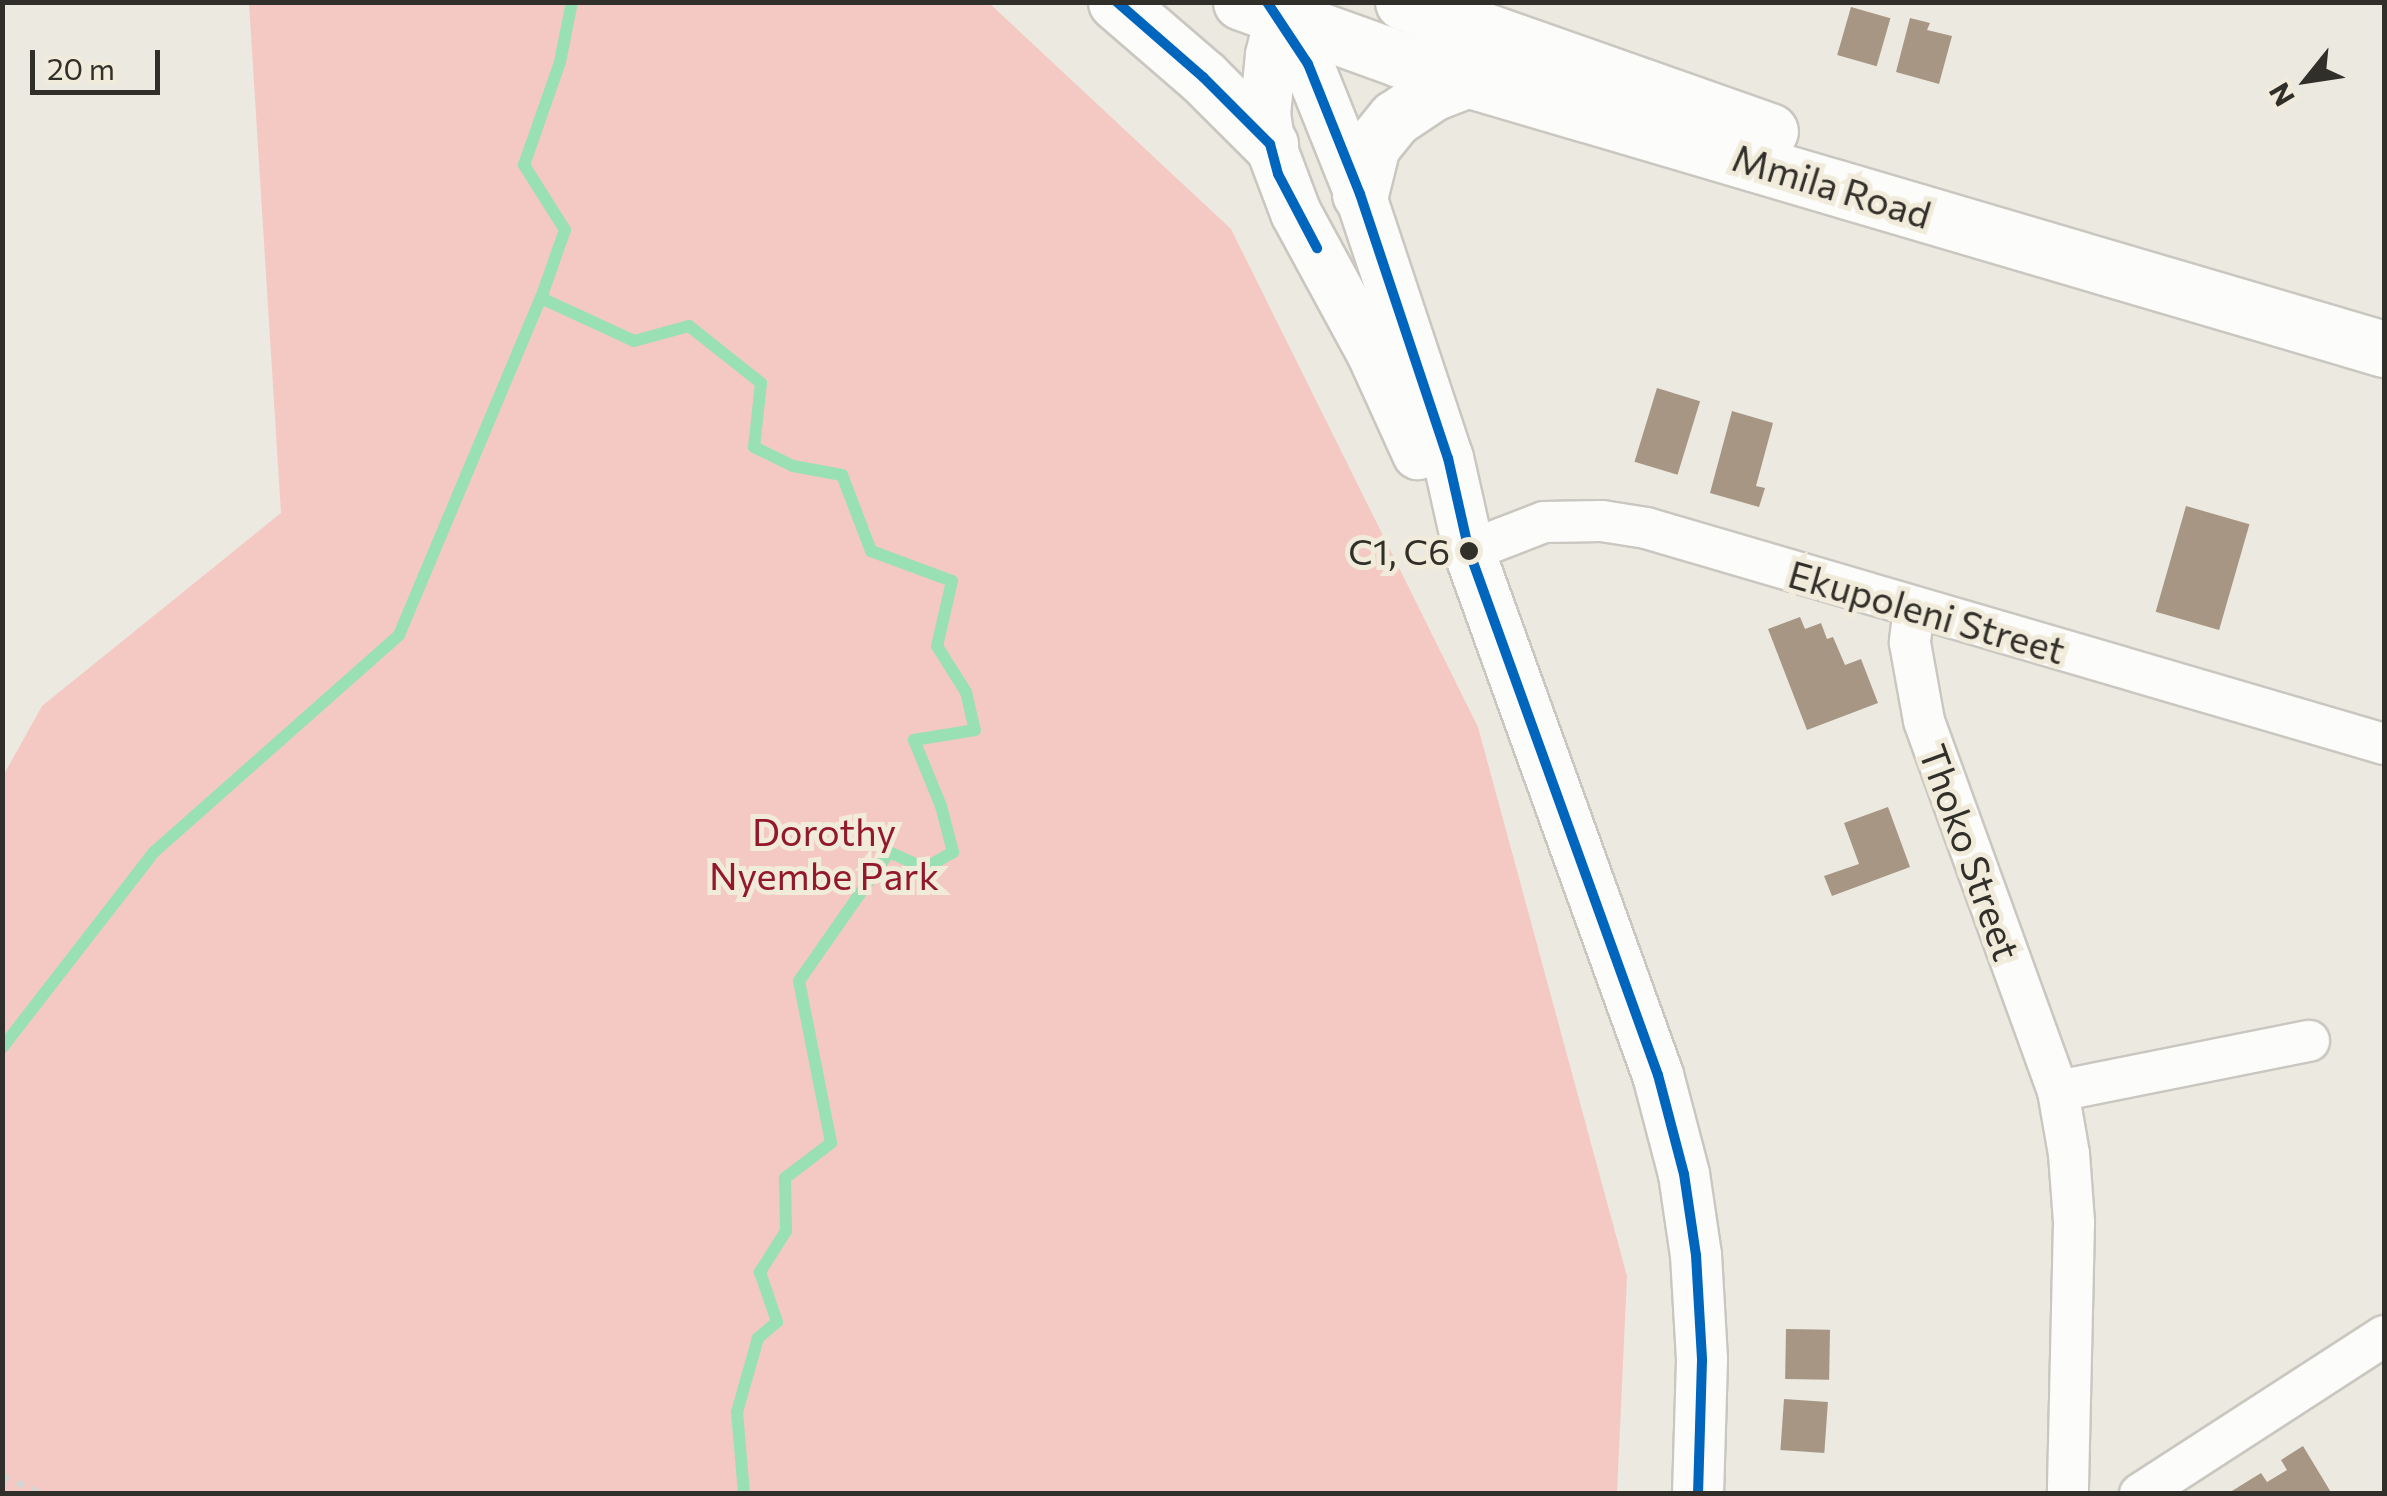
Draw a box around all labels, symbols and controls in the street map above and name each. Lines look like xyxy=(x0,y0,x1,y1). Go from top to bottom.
scale bar xyxy=(35,30,165,92)
north arrow xyxy=(2257,30,2357,130)
text: 20 m xyxy=(47,49,115,86)
text: N xyxy=(2261,77,2301,113)
street label: Mmila Road xyxy=(1727,133,1937,237)
place label: C1, C6 xyxy=(1348,529,1450,573)
marker: C1, C6 xyxy=(1459,541,1479,561)
street label: Ekupoleni Street xyxy=(1784,550,2070,672)
street label: Thoko Street xyxy=(1911,738,2031,966)
park label: Dorothy Nyembe Park xyxy=(709,808,939,898)

